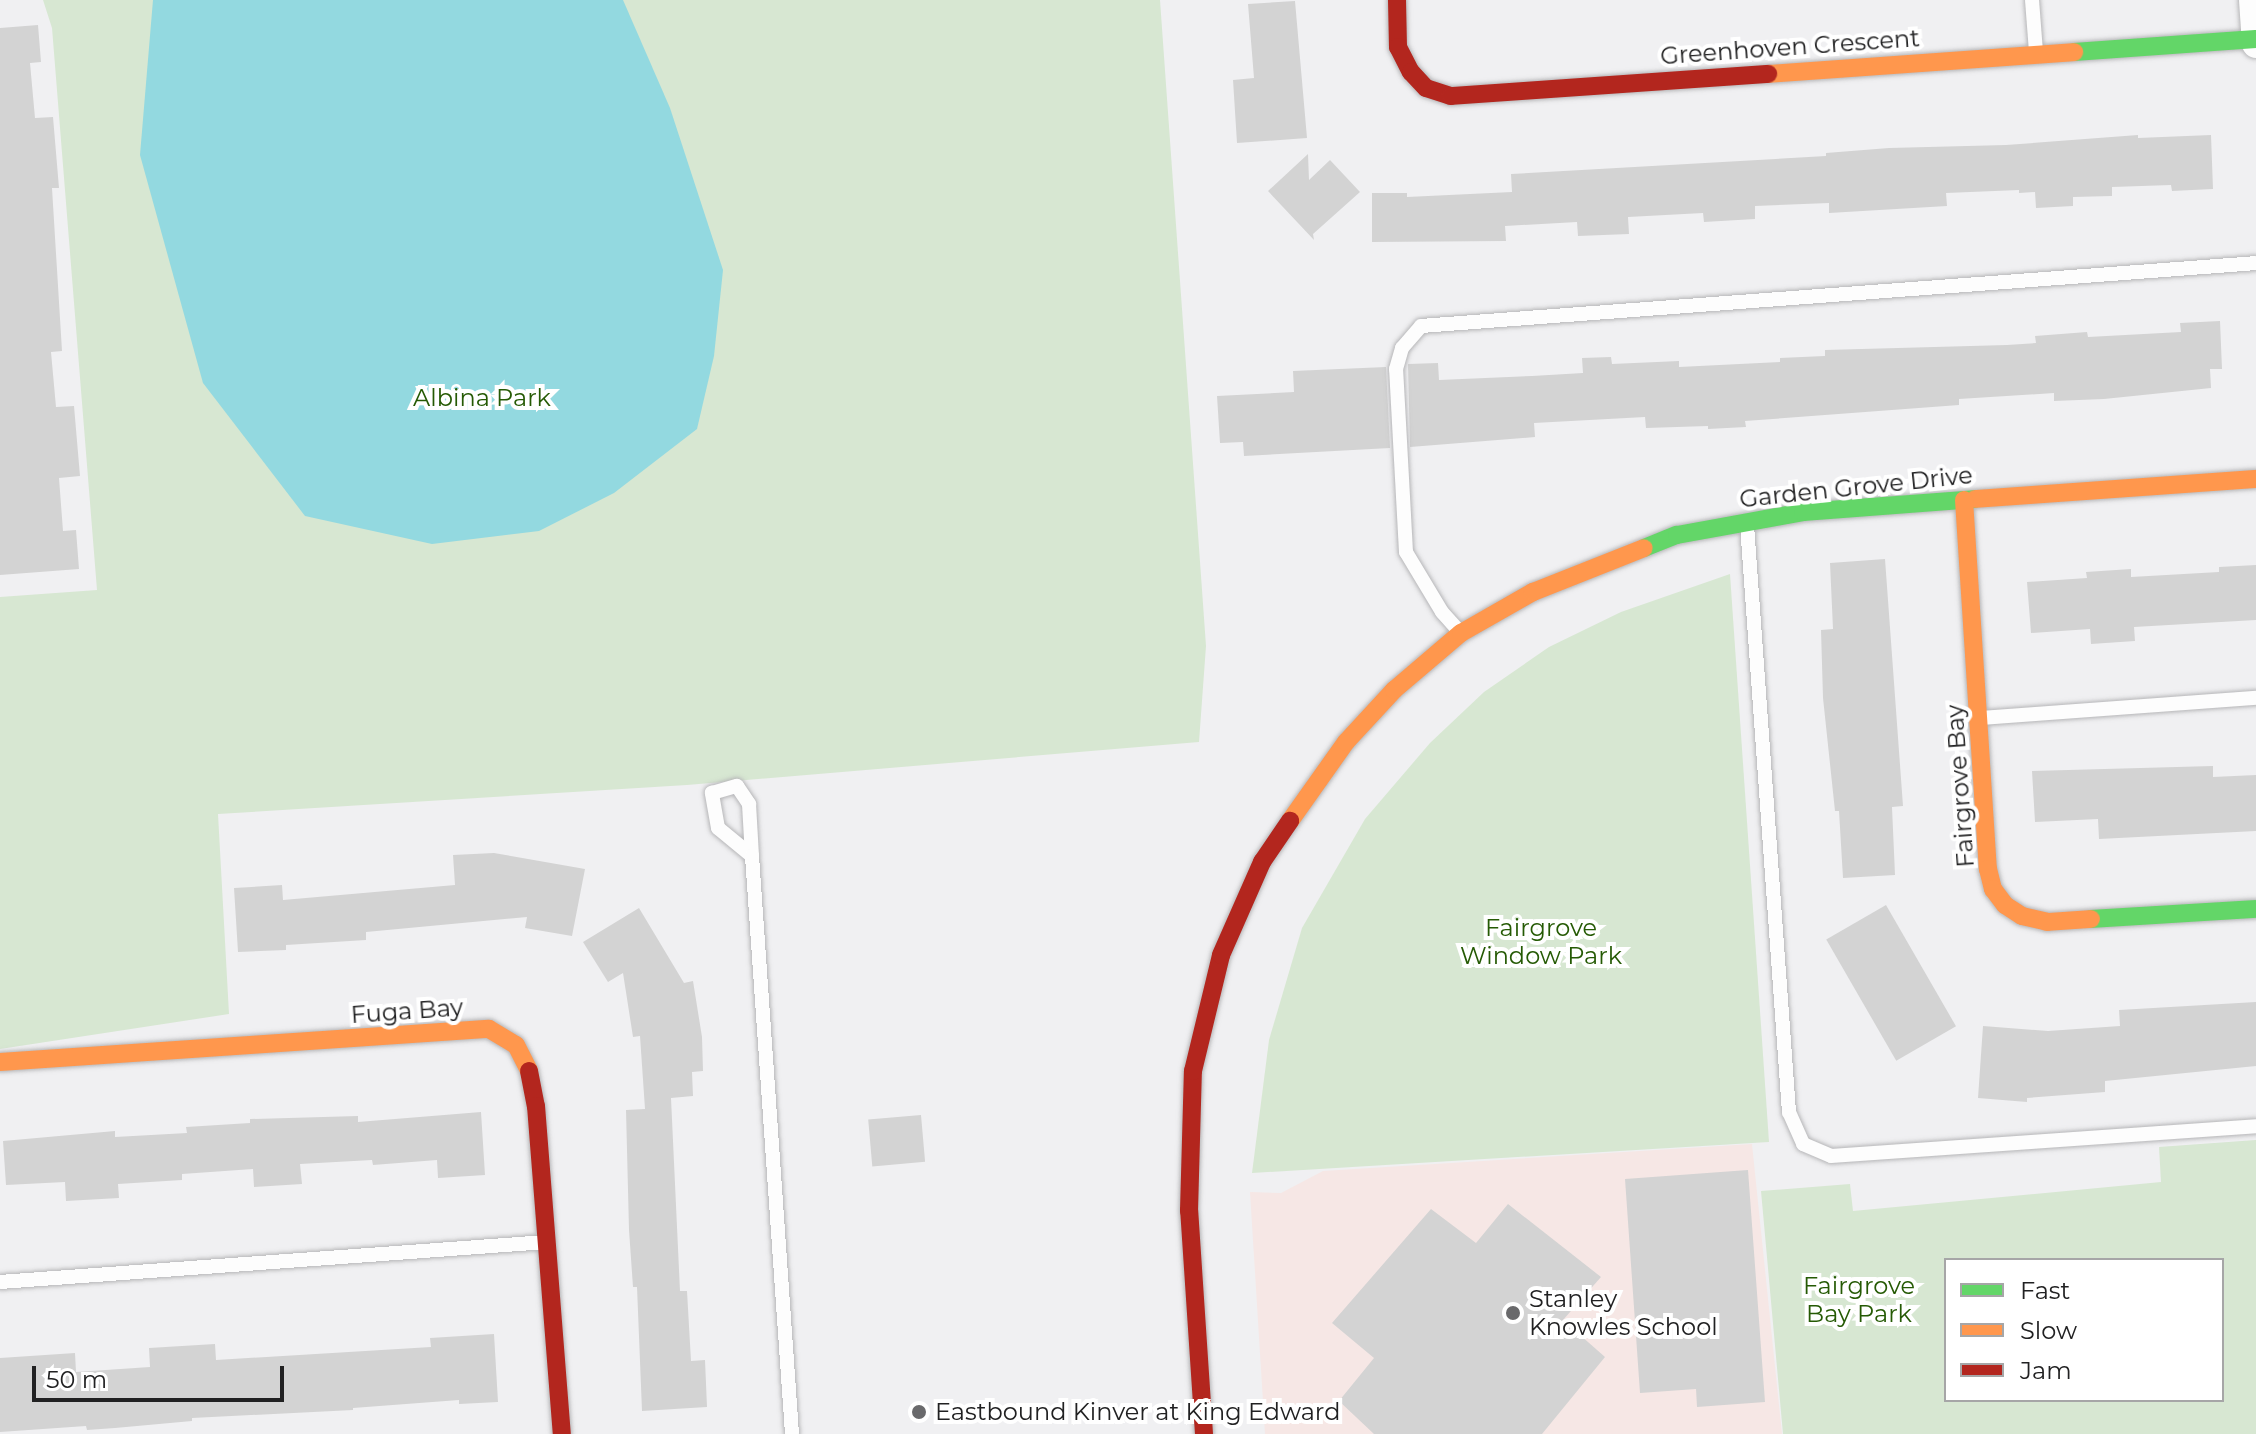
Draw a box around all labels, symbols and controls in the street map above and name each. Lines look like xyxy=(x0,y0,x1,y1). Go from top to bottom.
street label: Greenhoven Crescent xyxy=(1659,24,1921,70)
park label: Albina Park xyxy=(413,384,551,412)
street label: Garden Grove Drive xyxy=(1738,460,1974,514)
street label: Fairgrove Bay xyxy=(1940,704,1980,868)
park label: Fairgrove Window Park xyxy=(1460,914,1622,970)
street label: Fuga Bay xyxy=(350,993,464,1029)
legend xyxy=(1944,1258,2224,1402)
park label: Fairgrove Bay Park xyxy=(1803,1272,1915,1328)
text: Fast xyxy=(2020,1276,2070,1305)
place label: Stanley Knowles School xyxy=(1529,1285,1718,1341)
marker: Stanley Knowles School xyxy=(1504,1304,1522,1322)
text: Slow xyxy=(2020,1316,2077,1345)
scale bar xyxy=(36,1350,288,1400)
text: Jam xyxy=(2020,1356,2072,1385)
text: 50 m xyxy=(46,1365,107,1394)
place label: Eastbound Kinver at King Edward xyxy=(935,1398,1340,1426)
marker: Eastbound Kinver at King Edward xyxy=(910,1403,928,1421)

